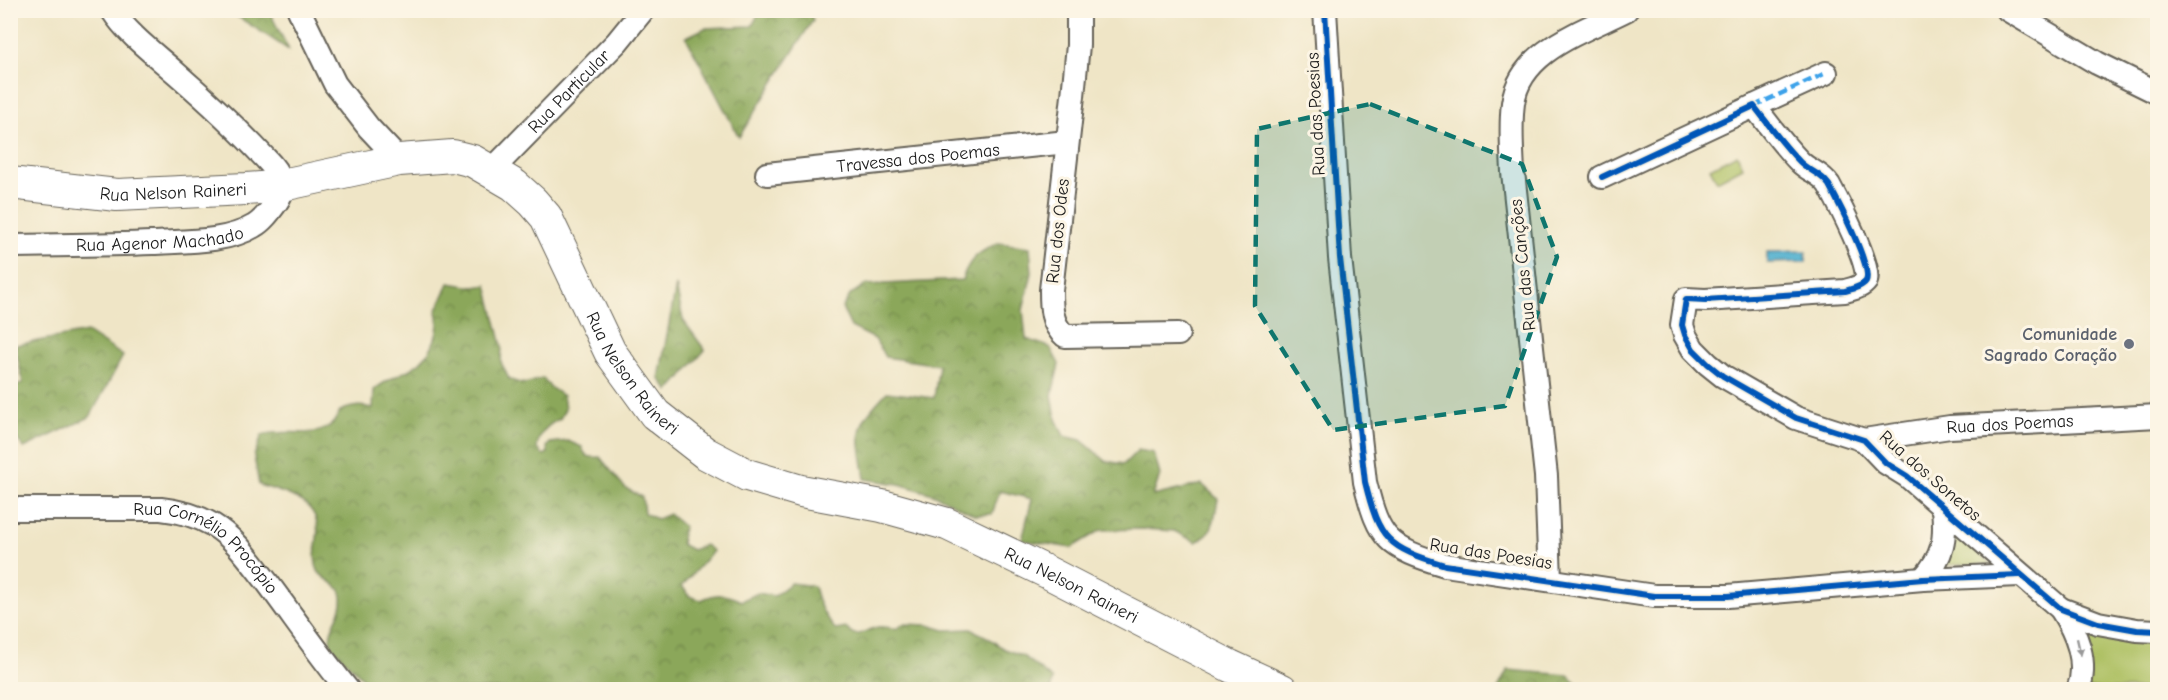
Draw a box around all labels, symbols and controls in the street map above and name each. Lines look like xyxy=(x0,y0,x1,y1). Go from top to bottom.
street label: Rua Particular xyxy=(523,45,615,137)
street label: Rua das Poesias xyxy=(1302,52,1330,176)
street label: Travessa dos Poemas xyxy=(835,139,1001,177)
street label: Rua Nelson Raineri xyxy=(99,178,247,206)
street label: Rua dos Odes xyxy=(1042,178,1074,284)
street label: Rua das Canções xyxy=(1506,198,1540,332)
street label: Rua Agenor Machado xyxy=(76,222,246,255)
street label: Rua Nelson Raineri xyxy=(582,308,683,439)
place label: Comunidade Sagrado Coração xyxy=(1984,324,2117,366)
marker: Comunidade Sagrado Coração xyxy=(2122,337,2136,351)
street label: Rua dos Poemas xyxy=(1946,410,2074,438)
street label: Rua dos Sonetos xyxy=(1875,426,1985,526)
street label: Rua Cornélio Procópio xyxy=(133,499,283,598)
street label: Rua das Poesias xyxy=(1428,534,1554,574)
street label: Rua Nelson Raineri xyxy=(1001,543,1142,628)
one-way arrow xyxy=(2075,638,2084,657)

